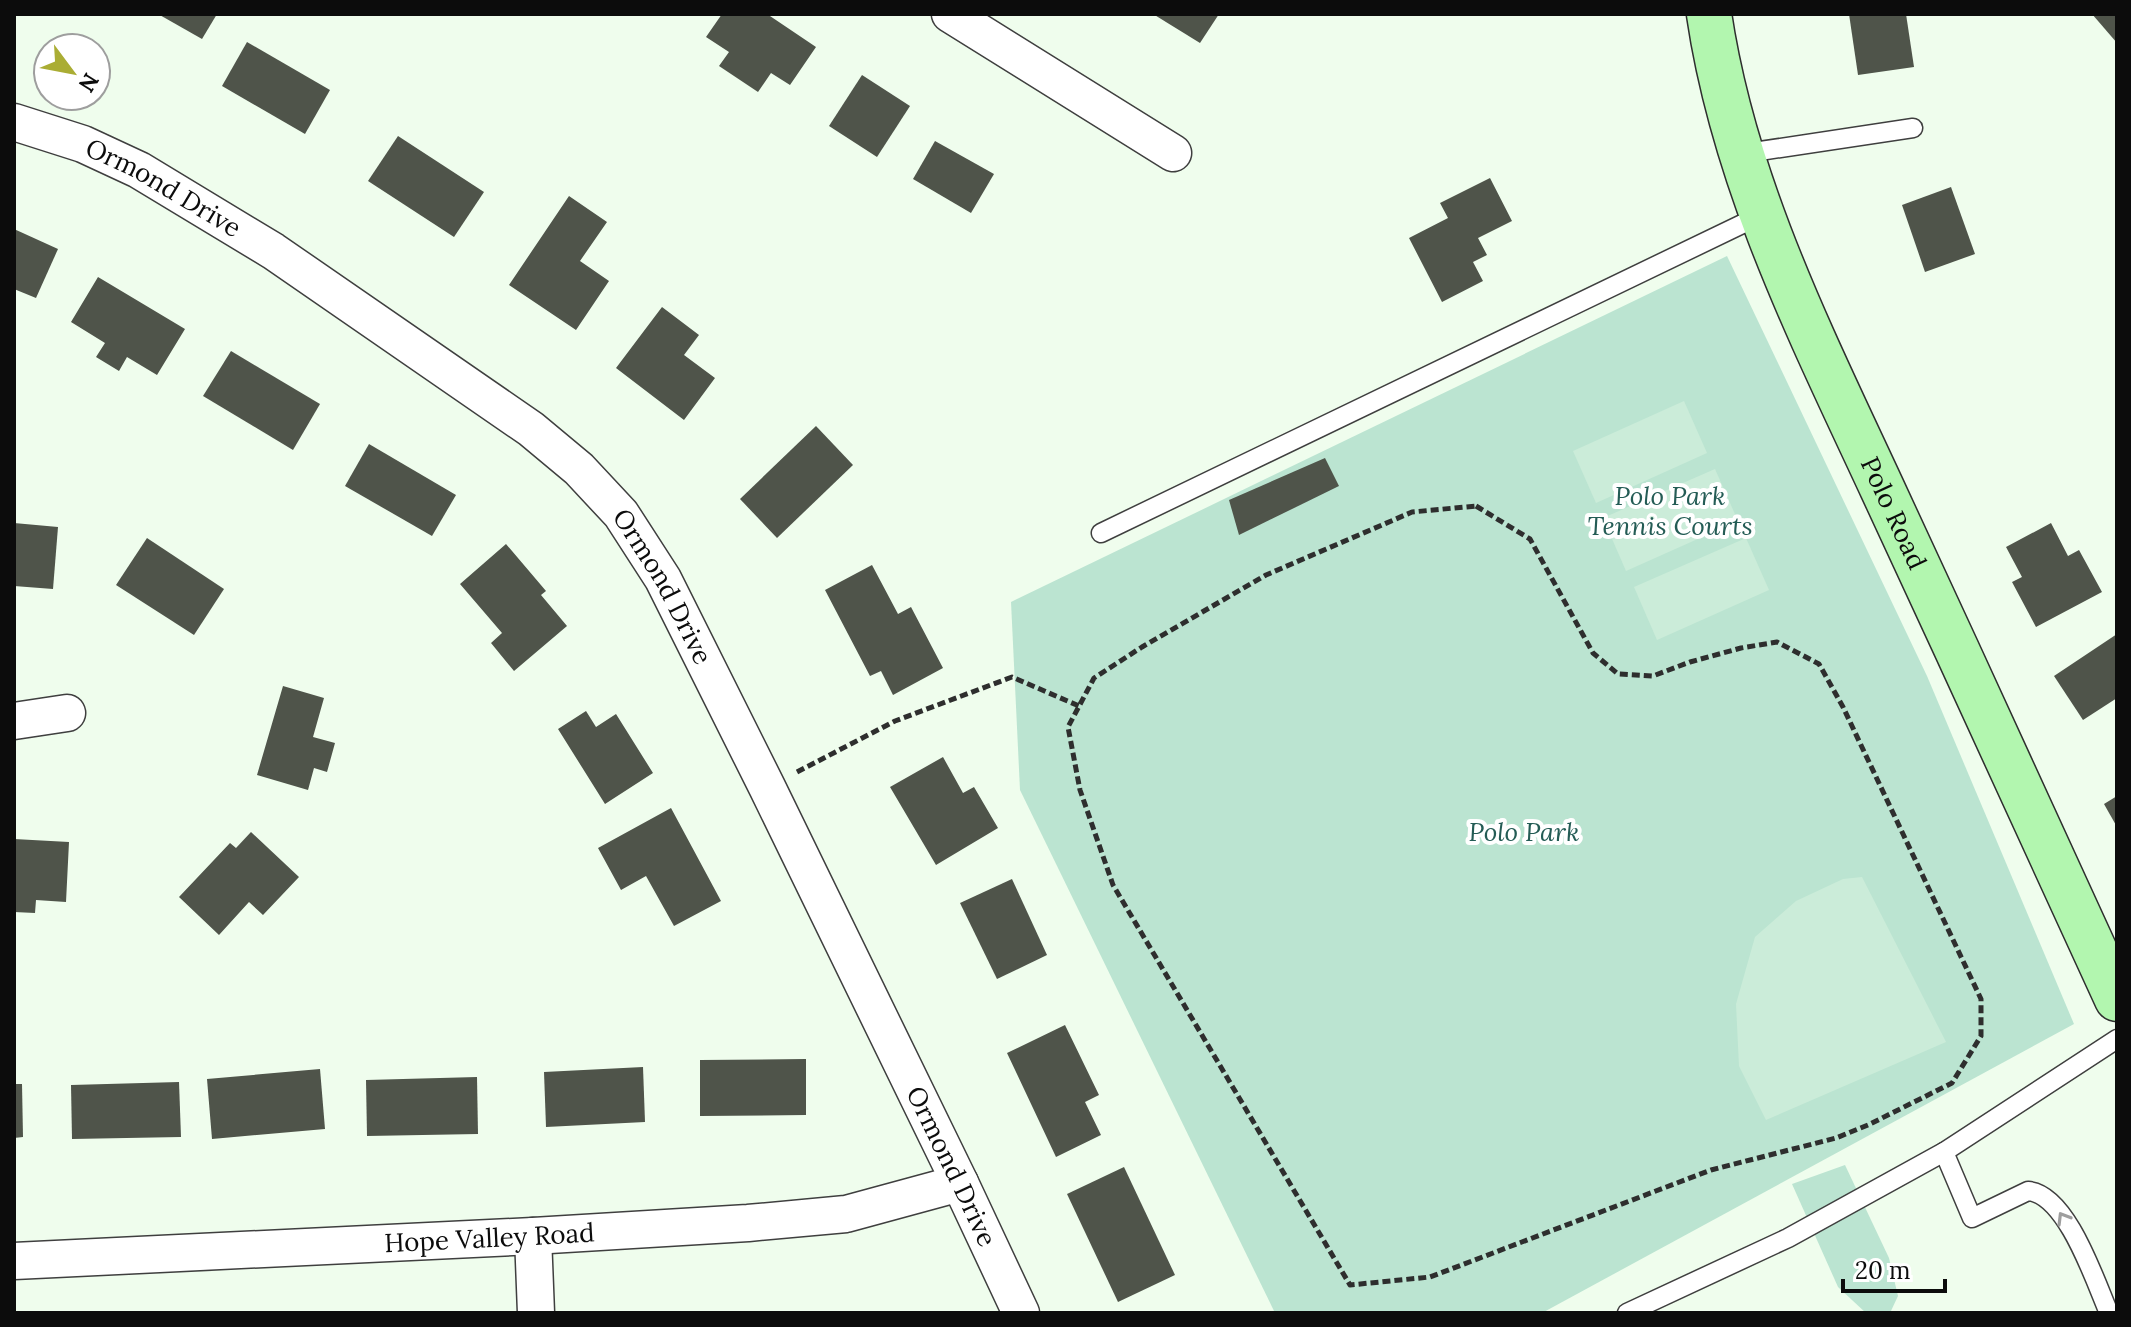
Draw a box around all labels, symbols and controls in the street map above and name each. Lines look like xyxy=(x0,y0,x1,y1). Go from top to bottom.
north arrow xyxy=(32,32,112,112)
text: N xyxy=(73,68,105,97)
street label: Ormond Drive xyxy=(81,131,248,244)
street label: Polo Road xyxy=(1854,451,1934,574)
park label: Polo Park Tennis Courts xyxy=(1587,479,1753,542)
street label: Ormond Drive xyxy=(606,502,720,670)
park label: Polo Park xyxy=(1468,815,1580,848)
street label: Ormond Drive xyxy=(899,1081,1004,1251)
one-way arrow xyxy=(2057,1212,2073,1227)
street label: Hope Valley Road xyxy=(384,1215,595,1259)
scale bar xyxy=(1843,1243,1945,1293)
text: 20 m xyxy=(1855,1255,1911,1286)

